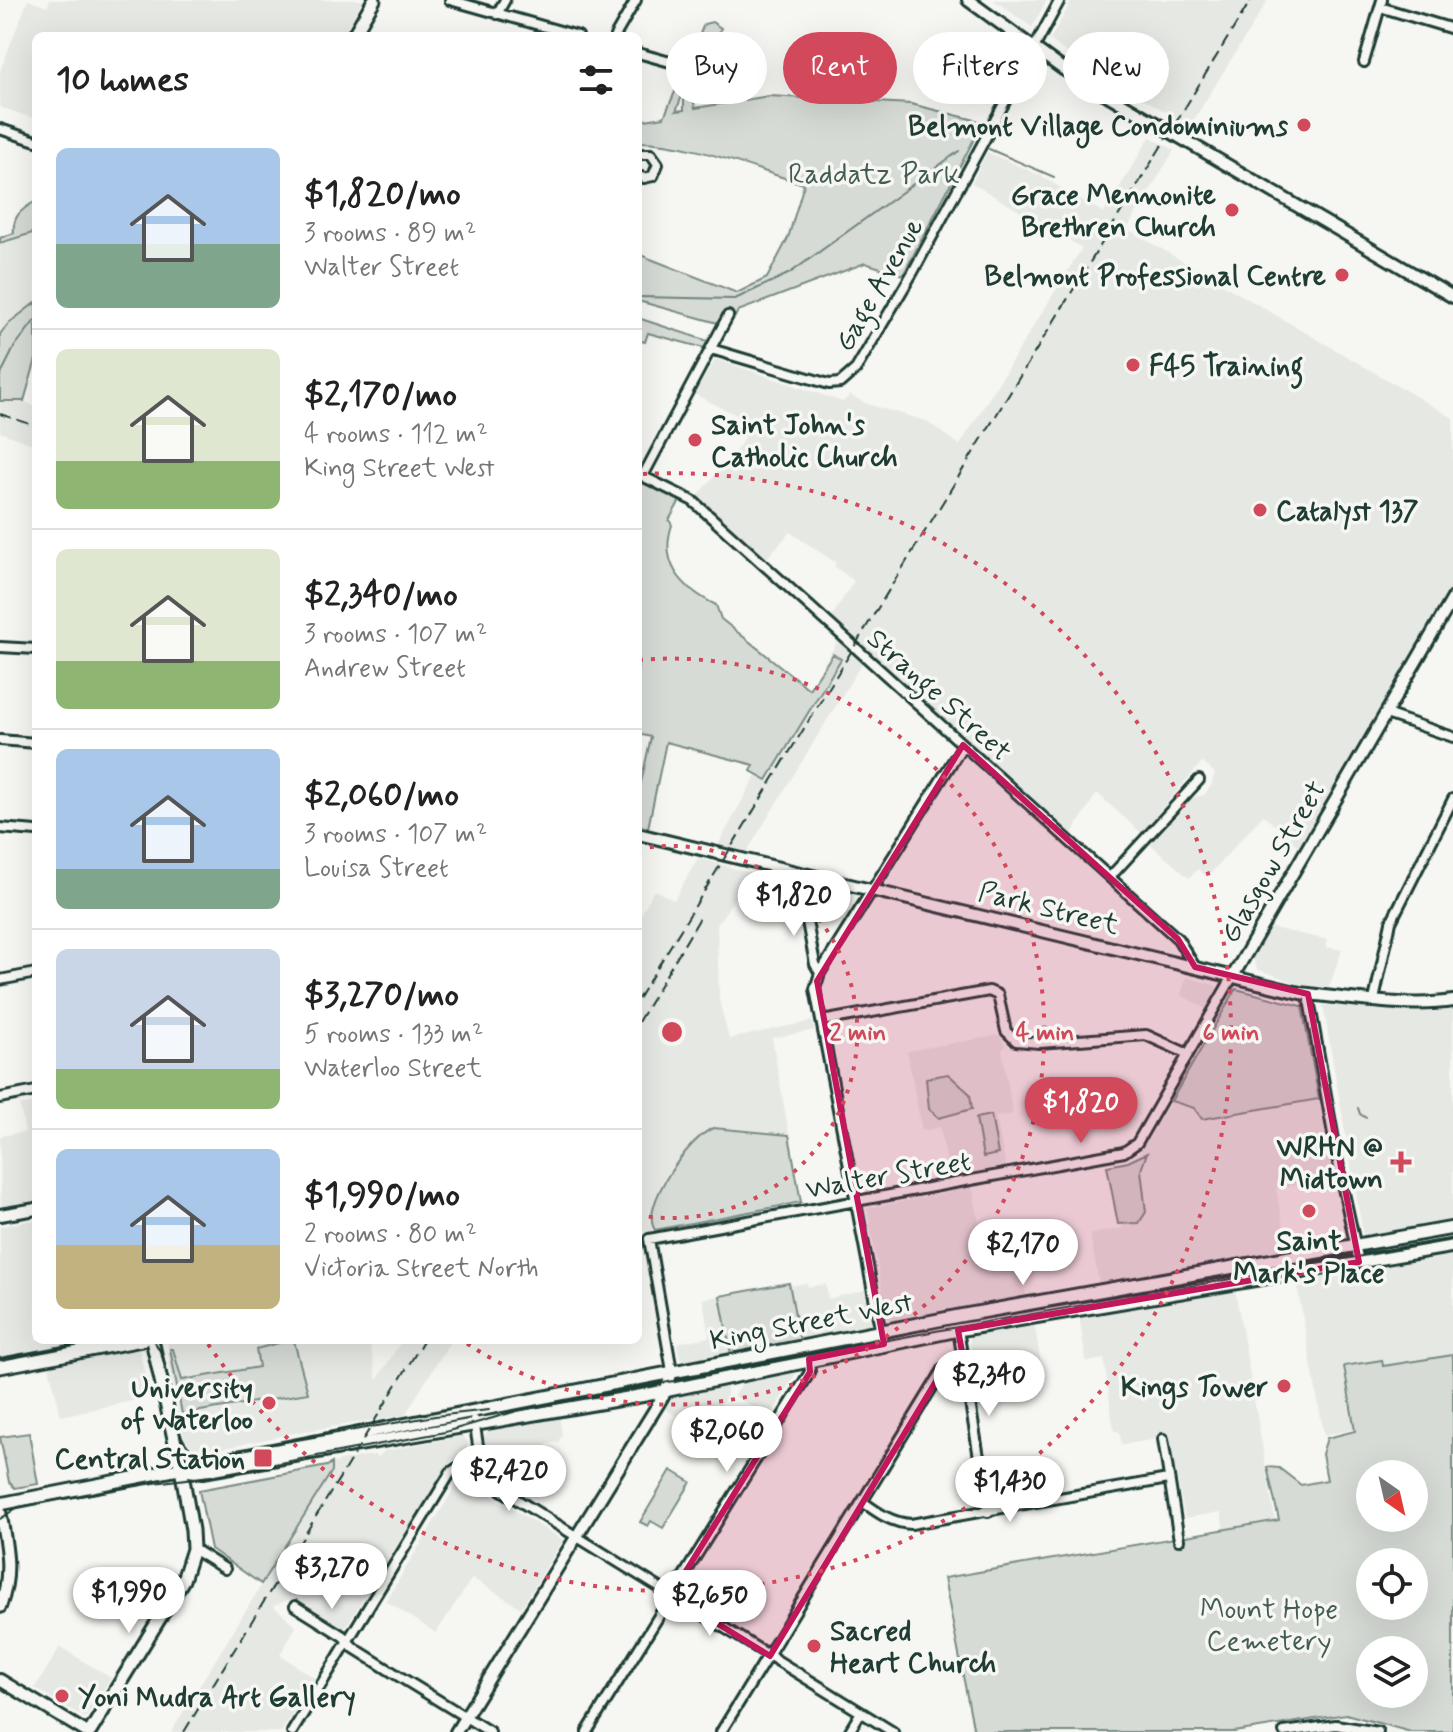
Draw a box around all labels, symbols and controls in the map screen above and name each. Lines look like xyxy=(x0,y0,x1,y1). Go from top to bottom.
chip: Buy xyxy=(666,32,767,104)
chip: Rent xyxy=(783,32,897,104)
chip: Filters xyxy=(913,32,1047,104)
chip: New xyxy=(1063,32,1169,104)
text: 10 homes xyxy=(56,58,189,103)
icon: filters xyxy=(574,58,618,102)
place label: Belmont Village Condominiums xyxy=(908,109,1289,149)
marker: Belmont Village Condominiums xyxy=(1295,116,1313,134)
park label: Raddatz Park xyxy=(788,157,960,194)
text: $1,820/mo xyxy=(304,172,461,217)
place label: Grace Mennonite Brethren Church xyxy=(1011,178,1216,247)
icon: home xyxy=(120,180,216,276)
marker: Grace Mennonite Brethren Church xyxy=(1223,201,1241,219)
street label: Gage Avenue xyxy=(827,212,936,360)
text: 3 rooms · 89 m² xyxy=(304,217,476,251)
text: Walter Street xyxy=(304,251,459,285)
place label: Belmont Professional Centre xyxy=(984,259,1326,296)
marker: Belmont Professional Centre xyxy=(1333,266,1351,284)
place label: F45 Training xyxy=(1149,349,1303,389)
marker: F45 Training xyxy=(1124,356,1142,374)
text: $2,170/mo xyxy=(304,373,457,418)
icon: home xyxy=(120,381,216,477)
place label: Saint John's Catholic Church xyxy=(711,408,898,477)
text: 4 rooms · 112 m² xyxy=(304,418,488,452)
marker: Saint John's Catholic Church xyxy=(686,431,704,449)
text: King Street West xyxy=(304,452,495,486)
place label: Catalyst 137 xyxy=(1276,494,1419,531)
marker: Catalyst 137 xyxy=(1251,501,1269,519)
text: $2,340/mo xyxy=(304,573,458,618)
icon: home xyxy=(120,581,216,677)
text: 3 rooms · 107 m² xyxy=(304,618,487,652)
street label: Strange Street xyxy=(856,621,1019,773)
text: Andrew Street xyxy=(304,652,466,686)
text: $2,060/mo xyxy=(304,773,459,818)
street label: Glasgow Street xyxy=(1213,774,1336,950)
icon: home xyxy=(120,781,216,877)
text: 3 rooms · 107 m² xyxy=(304,818,487,852)
text: Louisa Street xyxy=(304,852,449,886)
pin: $1,820 xyxy=(729,870,859,938)
street label: Park Street xyxy=(974,874,1123,945)
text: $1,820 xyxy=(756,879,832,913)
text: $3,270/mo xyxy=(304,973,459,1018)
icon: home xyxy=(120,981,216,1077)
text: 5 rooms · 133 m² xyxy=(304,1018,483,1052)
centre of rings xyxy=(658,1018,686,1046)
text: 2 min xyxy=(830,1018,886,1049)
text: 4 min xyxy=(1016,1018,1074,1049)
text: 6 min xyxy=(1203,1018,1259,1049)
text: Waterloo Street xyxy=(304,1052,482,1086)
pin: $1,820 xyxy=(1016,1077,1146,1145)
text: $1,820 xyxy=(1043,1086,1119,1120)
place label: WRHN @ Midtown xyxy=(1277,1130,1383,1199)
street label: Walter Street xyxy=(803,1144,974,1209)
marker: WRHN @ Midtown xyxy=(1390,1151,1412,1173)
text: $1,990/mo xyxy=(304,1173,460,1218)
icon: home xyxy=(120,1181,216,1277)
marker: Saint Mark's Place xyxy=(1300,1202,1318,1220)
text: 2 rooms · 80 m² xyxy=(304,1218,477,1252)
pin: $2,170 xyxy=(958,1219,1088,1287)
place label: Saint Mark's Place xyxy=(1233,1224,1385,1293)
text: $2,170 xyxy=(986,1228,1060,1262)
text: Victoria Street North xyxy=(304,1252,539,1286)
street label: King Street West xyxy=(707,1285,917,1362)
pin: $2,340 xyxy=(924,1350,1054,1418)
text: $2,340 xyxy=(952,1359,1026,1393)
place label: Kings Tower xyxy=(1121,1370,1268,1410)
place label: University of Waterloo xyxy=(121,1371,253,1440)
marker: Kings Tower xyxy=(1275,1377,1293,1395)
marker: University of Waterloo xyxy=(260,1394,278,1412)
pin: $2,060 xyxy=(662,1406,792,1474)
text: $2,060 xyxy=(689,1415,765,1449)
place label: Central Station xyxy=(55,1442,245,1479)
pin: $2,420 xyxy=(444,1445,574,1513)
marker: Central Station xyxy=(252,1447,274,1469)
text: $2,420 xyxy=(469,1454,549,1488)
pin: $1,430 xyxy=(945,1456,1075,1524)
north arrow xyxy=(1356,1460,1428,1532)
map controls xyxy=(1356,1460,1428,1708)
text: $1,430 xyxy=(973,1465,1047,1499)
pin: $3,270 xyxy=(267,1543,397,1611)
button: locate xyxy=(1356,1548,1428,1620)
text: $3,270 xyxy=(294,1552,370,1586)
pin: $1,990 xyxy=(64,1567,194,1635)
pin: $2,650 xyxy=(645,1570,775,1638)
text: $1,990 xyxy=(91,1576,167,1610)
text: $2,650 xyxy=(671,1579,749,1613)
park label: Mount Hope Cemetery xyxy=(1200,1592,1338,1661)
place label: Sacred Heart Church xyxy=(830,1614,996,1683)
button: layers xyxy=(1356,1636,1428,1708)
marker: Sacred Heart Church xyxy=(805,1637,823,1655)
place label: Yoni Mudra Art Gallery xyxy=(78,1680,356,1717)
marker: Yoni Mudra Art Gallery xyxy=(53,1687,71,1705)

